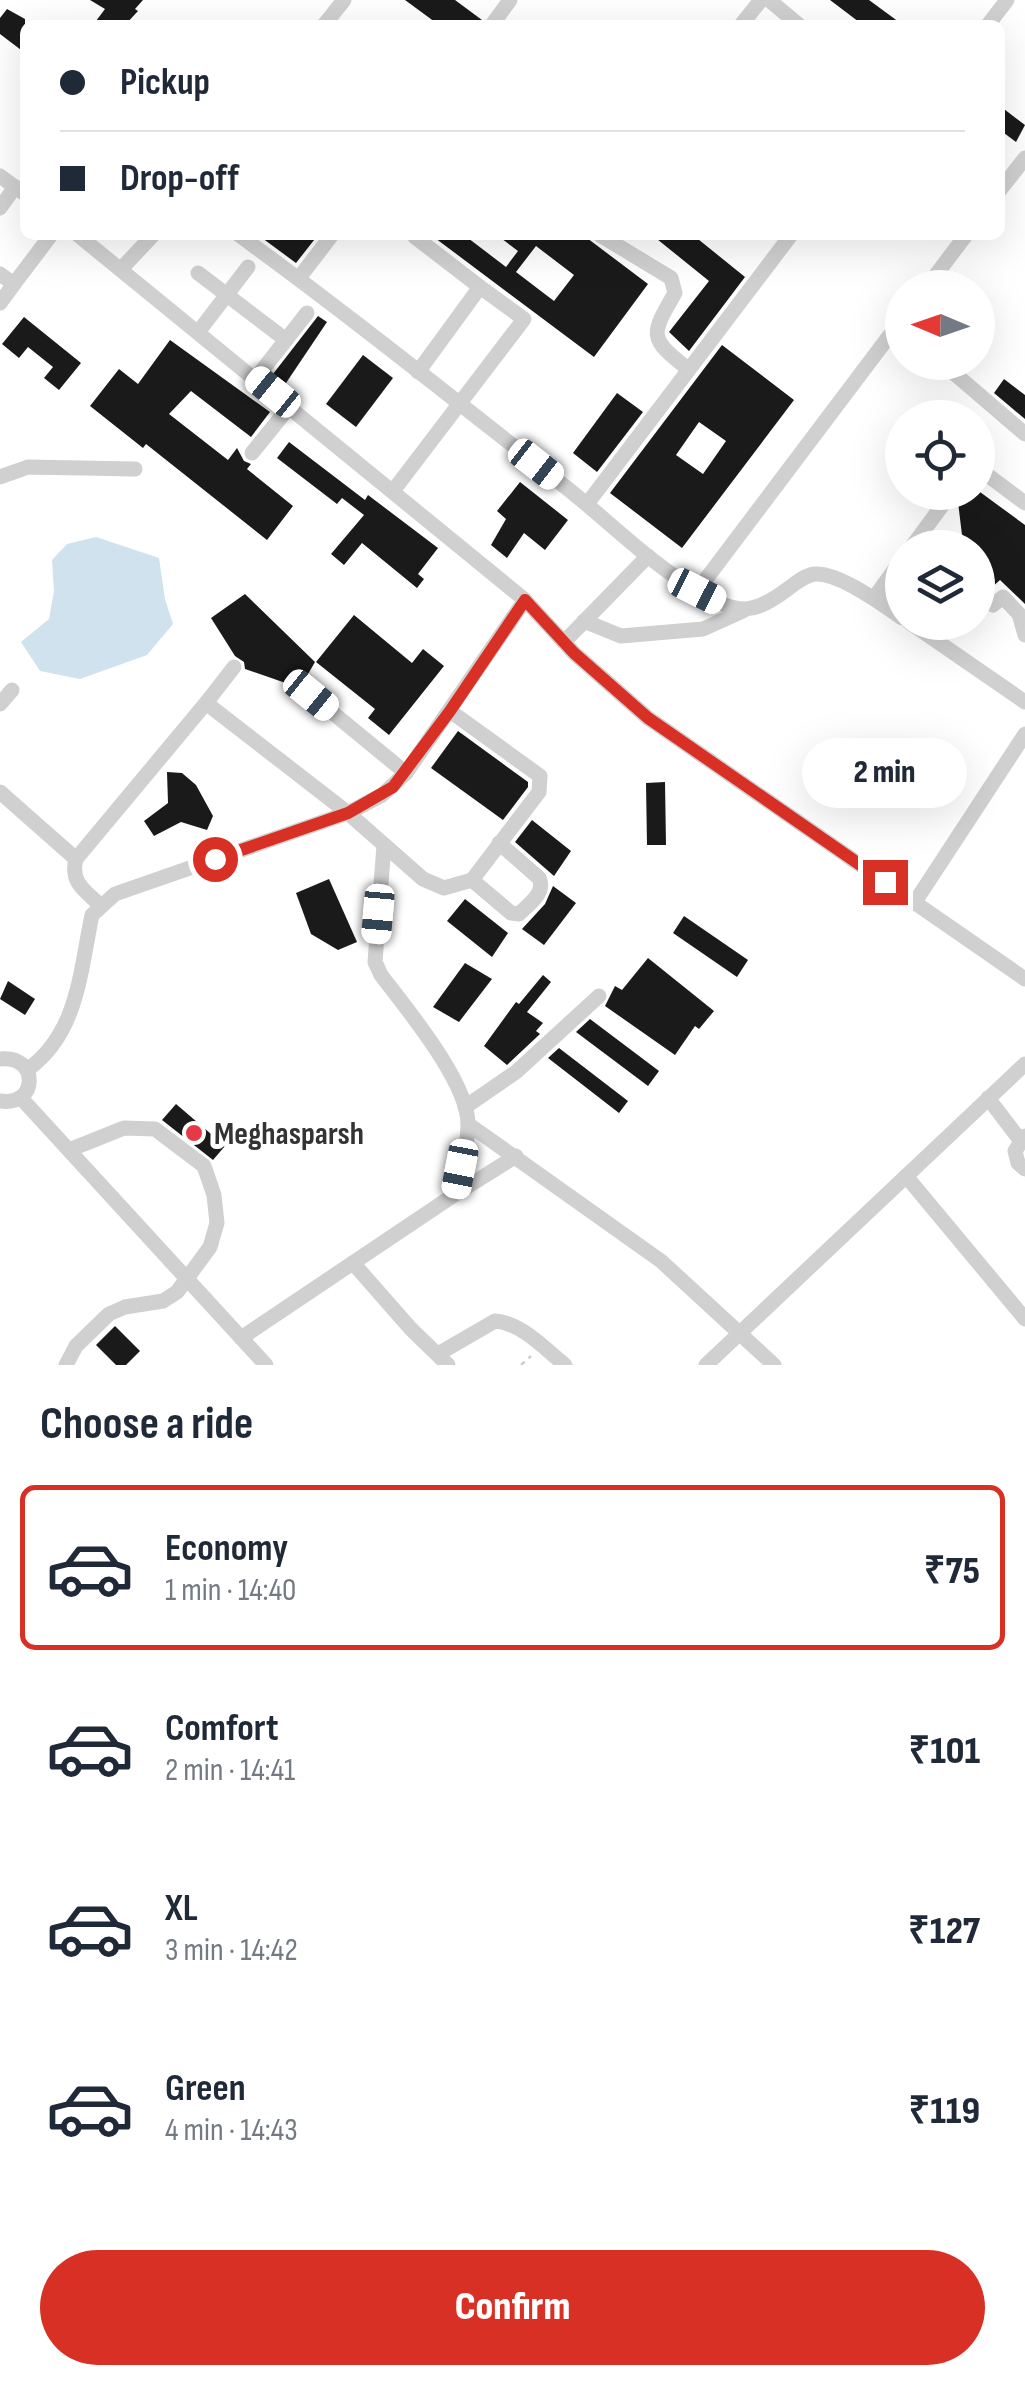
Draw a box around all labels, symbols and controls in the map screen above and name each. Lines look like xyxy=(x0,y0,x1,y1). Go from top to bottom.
text: Pickup xyxy=(120,60,210,105)
text: Drop-off xyxy=(120,156,239,201)
north arrow xyxy=(885,270,995,380)
map controls xyxy=(885,270,995,640)
car xyxy=(240,361,306,423)
button: locate xyxy=(885,400,995,510)
car xyxy=(503,434,569,494)
button: layers xyxy=(885,530,995,640)
car xyxy=(663,564,731,618)
car xyxy=(278,664,344,726)
callout: 2 min xyxy=(802,737,968,807)
text: 2 min xyxy=(853,753,916,792)
route start xyxy=(193,837,238,882)
route end xyxy=(863,860,908,905)
car xyxy=(360,883,396,945)
place label: Meghasparsh xyxy=(214,1115,364,1154)
marker: Meghasparsh xyxy=(183,1122,205,1144)
car xyxy=(440,1137,480,1201)
text: Choose a ride xyxy=(40,1397,253,1452)
icon: car xyxy=(45,1523,135,1613)
text: Economy xyxy=(165,1526,288,1571)
text: ₹75 xyxy=(924,1549,980,1594)
text: 1 min · 14:40 xyxy=(165,1571,296,1610)
icon: car xyxy=(45,1703,135,1793)
text: Comfort xyxy=(165,1706,279,1751)
text: ₹101 xyxy=(908,1729,980,1774)
text: 2 min · 14:41 xyxy=(165,1751,295,1790)
icon: car xyxy=(45,1883,135,1973)
text: XL xyxy=(165,1886,198,1931)
text: ₹127 xyxy=(908,1909,980,1954)
text: 3 min · 14:42 xyxy=(165,1931,298,1970)
icon: car xyxy=(45,2063,135,2153)
text: Green xyxy=(165,2066,246,2111)
text: ₹119 xyxy=(909,2089,980,2134)
text: 4 min · 14:43 xyxy=(165,2111,298,2150)
button: Confirm xyxy=(40,2250,985,2365)

